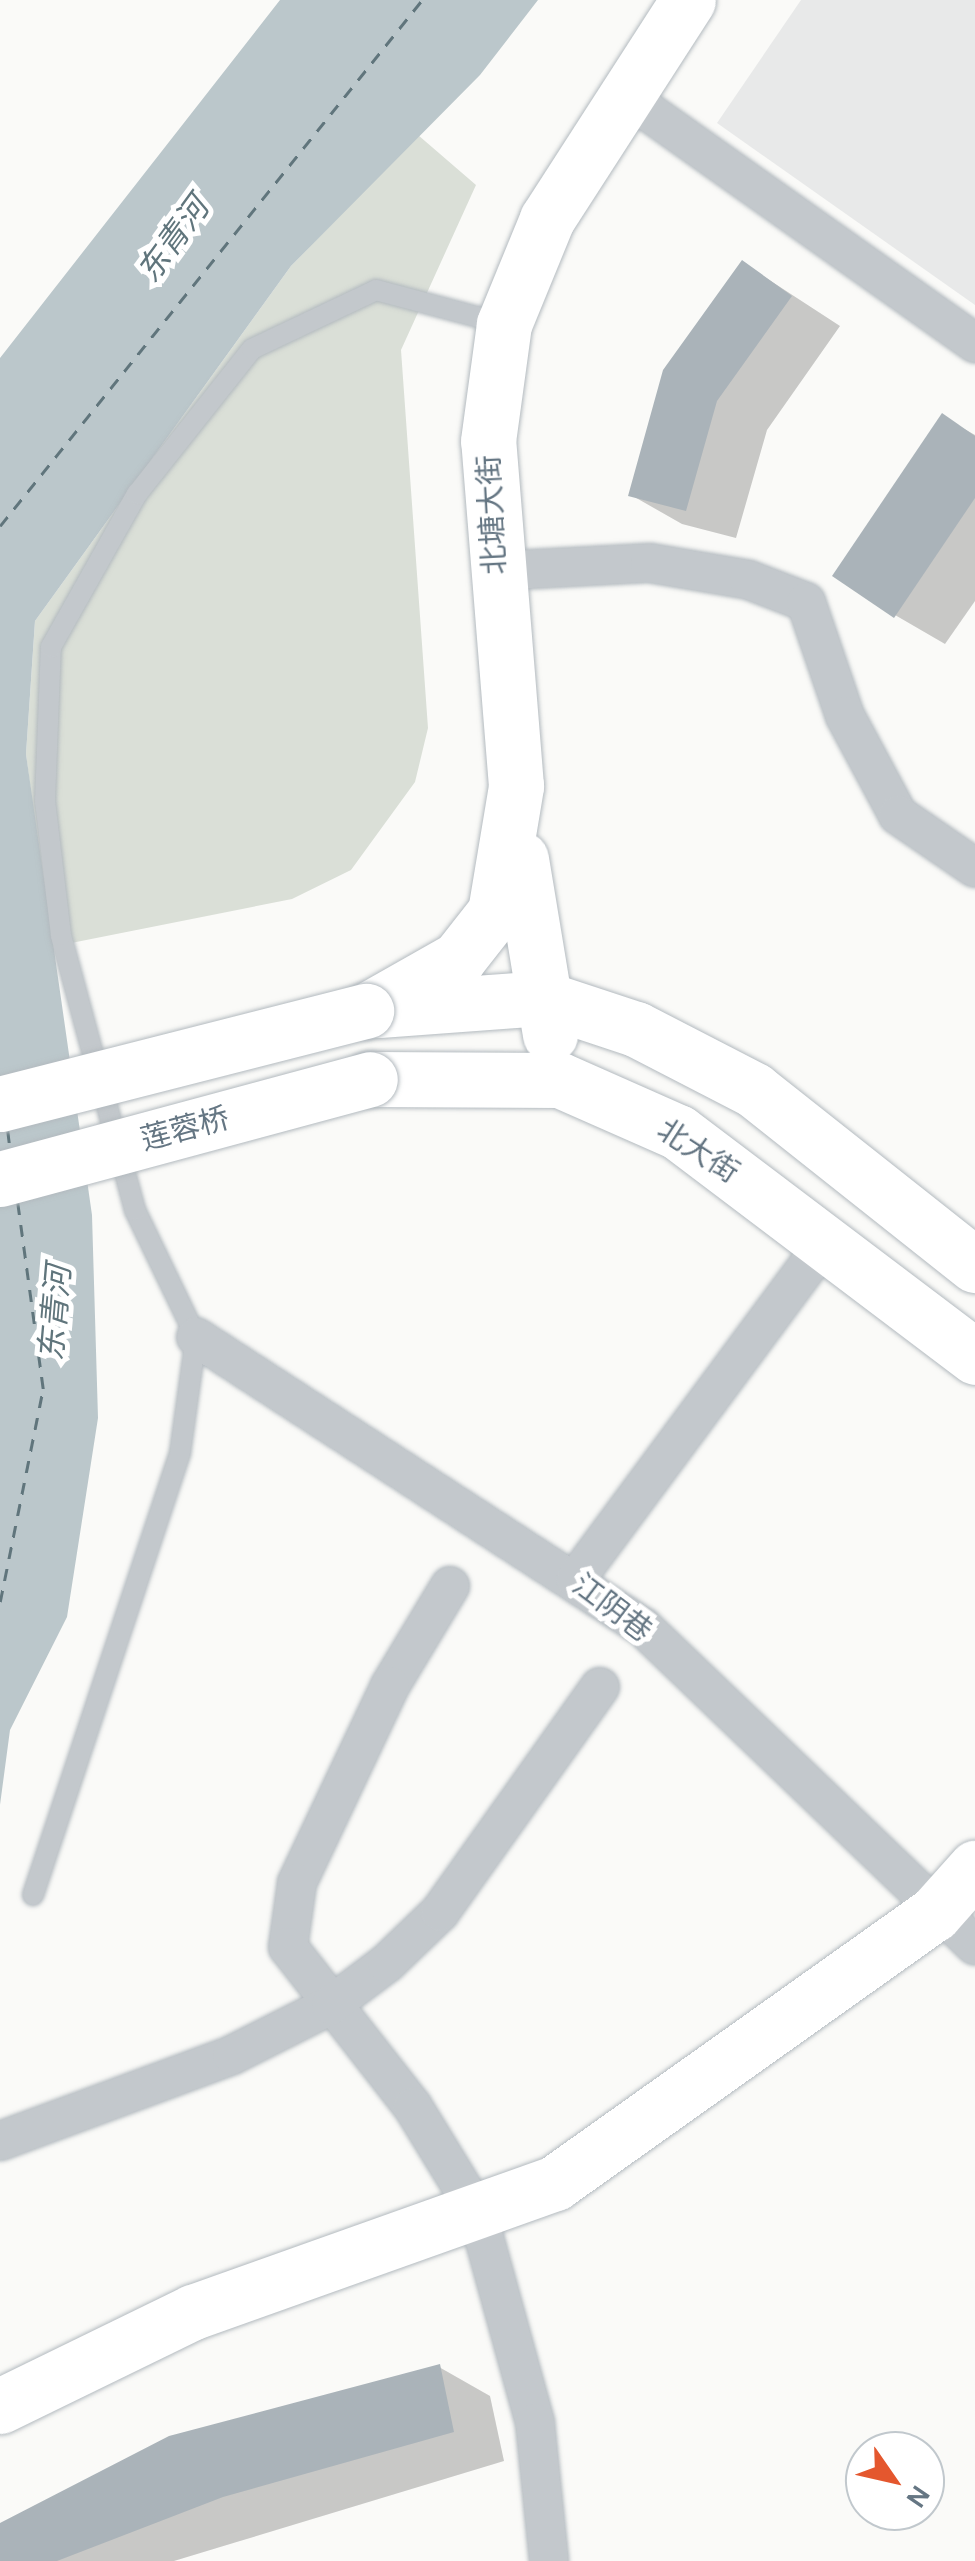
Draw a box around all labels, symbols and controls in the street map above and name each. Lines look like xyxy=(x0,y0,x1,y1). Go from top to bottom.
water label: 东青河 xyxy=(130,190,218,290)
street label: 北塘大街 xyxy=(471,454,513,576)
street label: 莲蓉桥 xyxy=(137,1100,233,1158)
street label: 北大街 xyxy=(650,1111,746,1191)
water label: 东青河 xyxy=(33,1264,79,1362)
street label: 江阴巷 xyxy=(565,1567,659,1649)
north arrow xyxy=(845,2431,945,2531)
text: N xyxy=(899,2479,938,2514)

